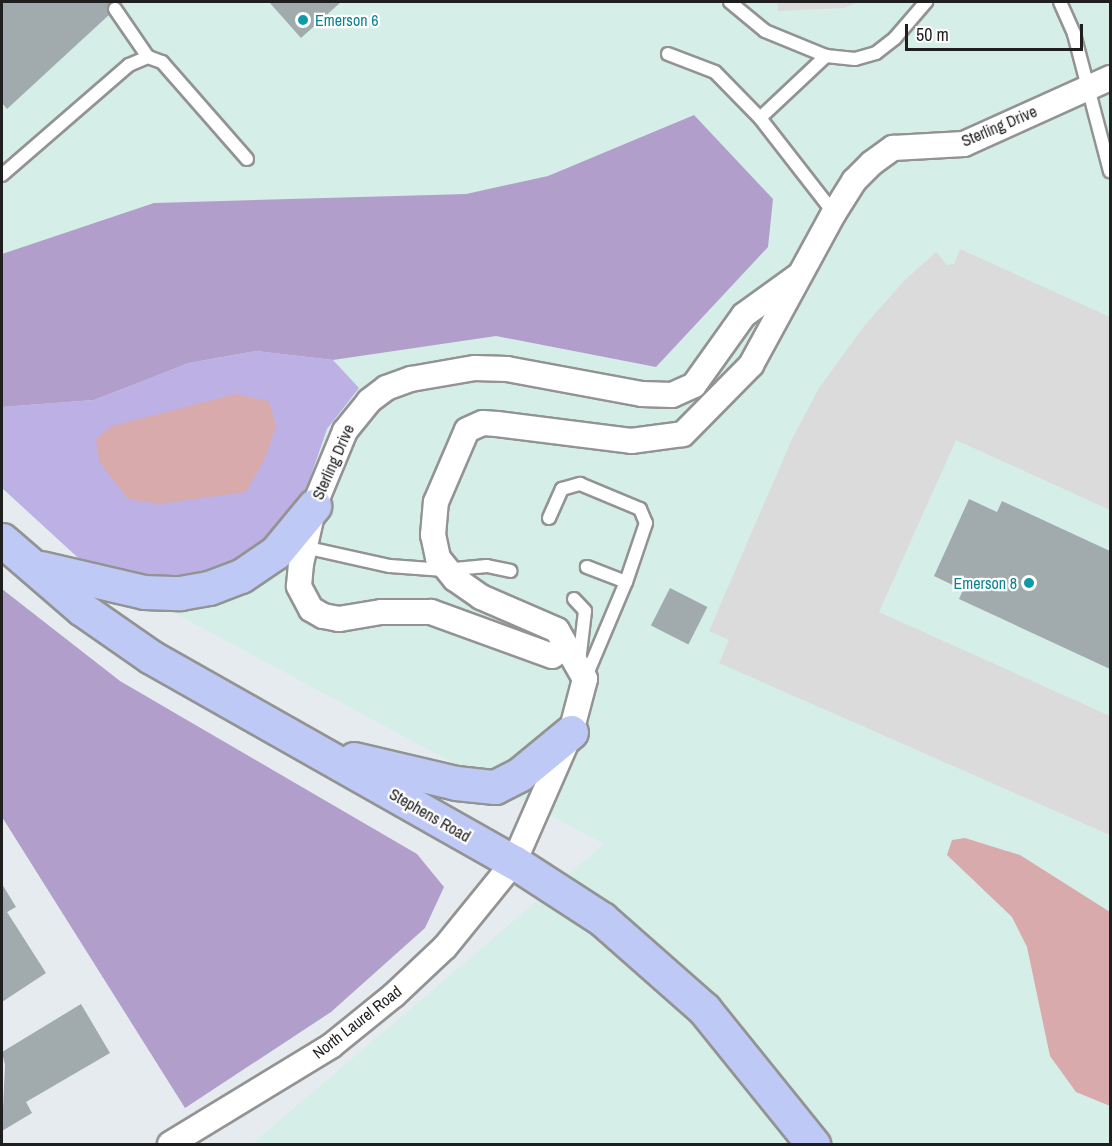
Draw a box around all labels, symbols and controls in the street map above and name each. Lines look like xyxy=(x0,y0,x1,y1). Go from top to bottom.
place label: Emerson 6 xyxy=(315,10,378,30)
scale bar xyxy=(908,12,1086,50)
marker: Emerson 6 xyxy=(296,13,310,27)
text: 50 m xyxy=(916,22,949,47)
street label: Sterling Drive xyxy=(958,101,1040,151)
street label: Sterling Drive xyxy=(308,421,358,503)
place label: Emerson 8 xyxy=(954,573,1017,593)
marker: Emerson 8 xyxy=(1022,576,1036,590)
street label: Stephens Road xyxy=(386,784,474,846)
street label: North Laurel Road xyxy=(309,981,405,1063)

